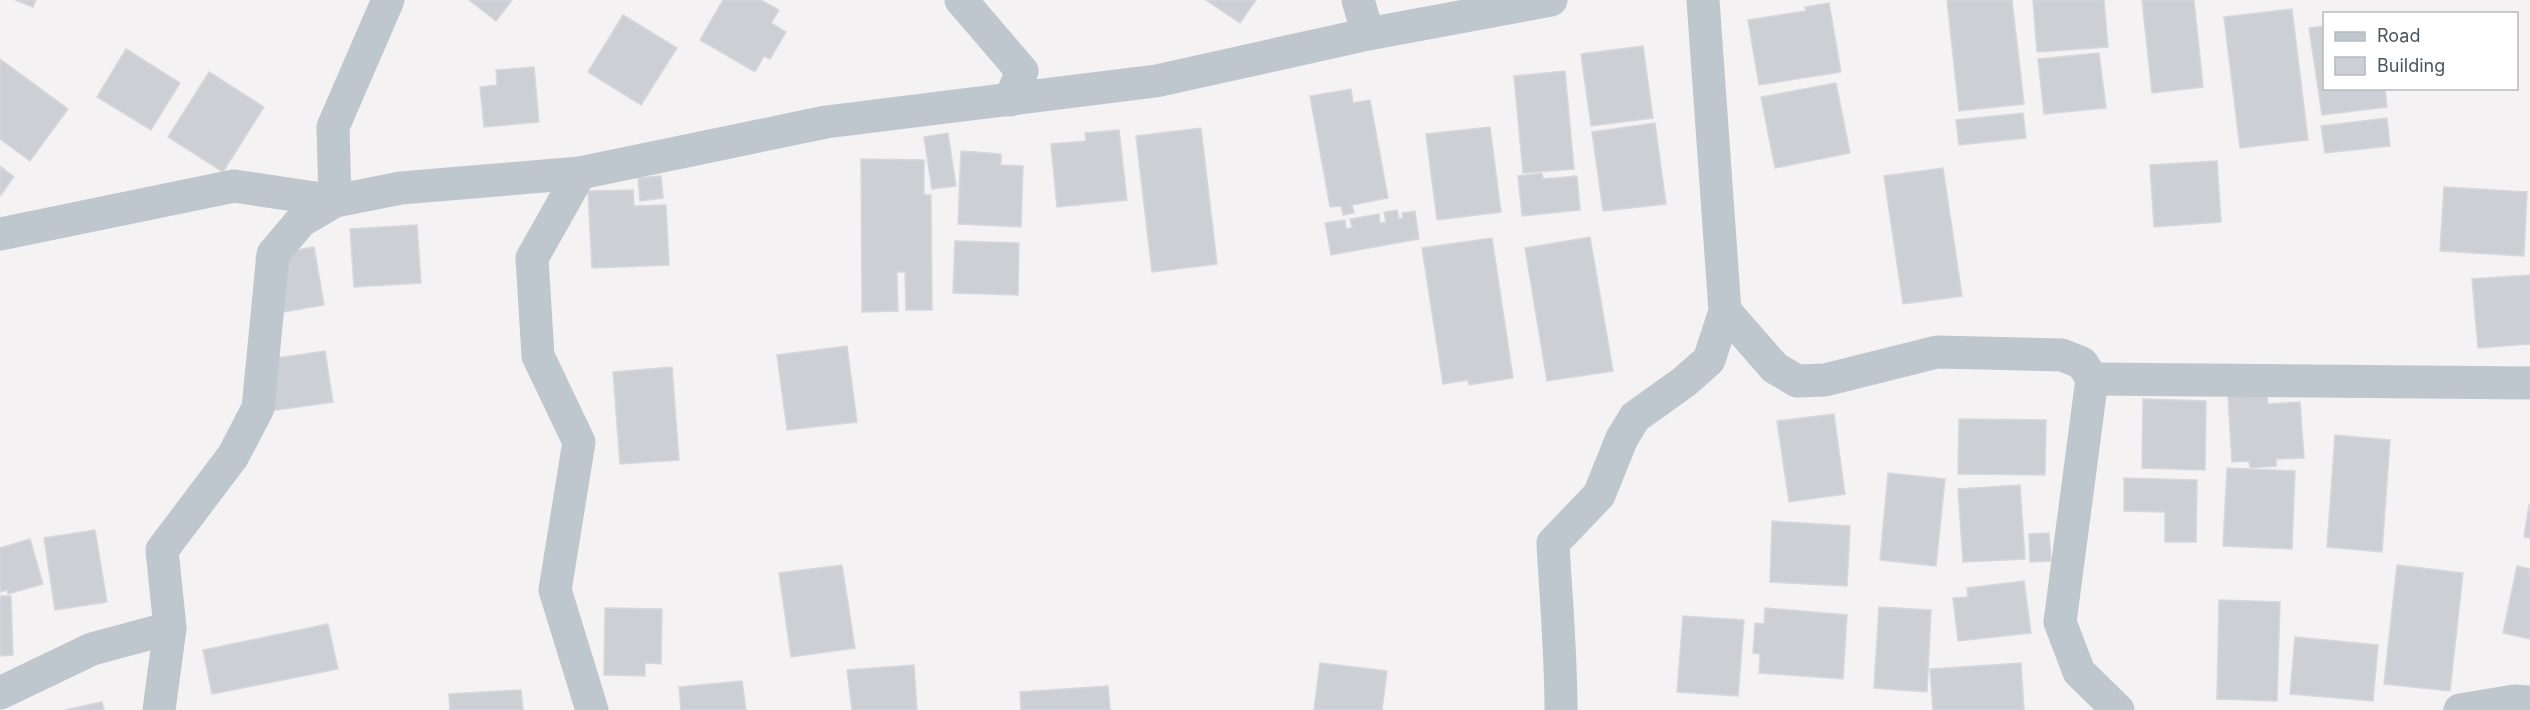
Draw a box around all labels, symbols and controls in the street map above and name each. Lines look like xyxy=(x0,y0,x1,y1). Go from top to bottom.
legend xyxy=(2323,12,2518,90)
text: Road xyxy=(2377,25,2420,46)
text: Building xyxy=(2377,55,2445,76)

